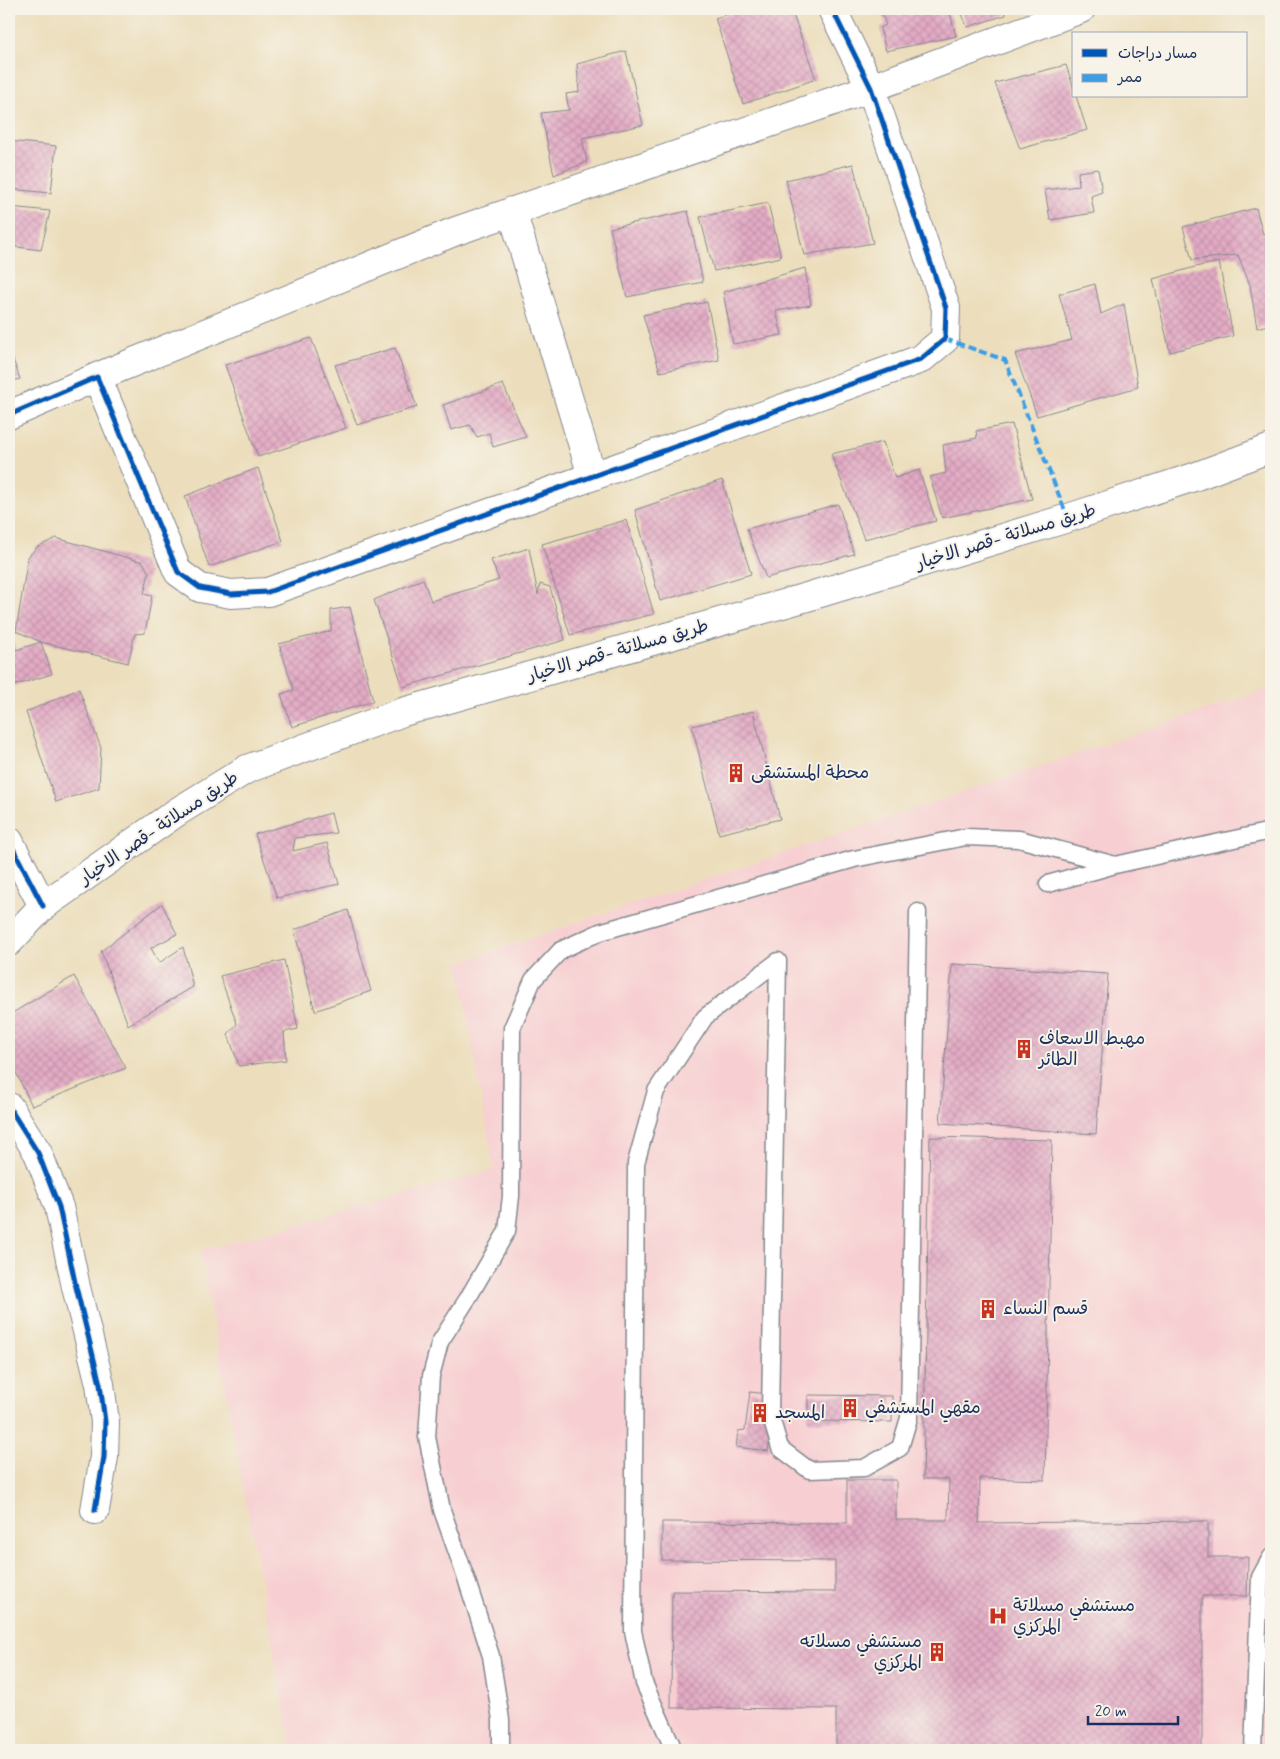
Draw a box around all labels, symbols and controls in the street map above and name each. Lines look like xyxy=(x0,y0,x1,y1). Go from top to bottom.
legend xyxy=(1072,32,1248,98)
text: مسار دراجات xyxy=(1118,44,1197,64)
text: ممر xyxy=(1116,68,1142,88)
street label: طريق مسلاتة -قصر الاخيار xyxy=(911,498,1099,576)
street label: طريق مسلاتة -قصر الاخيار xyxy=(523,614,711,689)
place label: محطة المستشقى xyxy=(751,761,869,785)
building icon: محطة المستشقى xyxy=(725,762,747,784)
street label: طريق مسلاتة -قصر الاخيار xyxy=(73,766,243,891)
place label: مهبط الاسعاف الطائر xyxy=(1037,1027,1145,1072)
building icon: مهبط الاسعاف الطائر xyxy=(1013,1038,1035,1060)
place label: قسم النساء xyxy=(1003,1297,1088,1322)
building icon: قسم النساء xyxy=(977,1298,999,1320)
place label: مقهي المستشفي xyxy=(865,1396,981,1423)
building icon: مقهي المستشفي xyxy=(839,1397,861,1419)
place label: المسجد xyxy=(775,1401,825,1425)
building icon: المسجد xyxy=(749,1402,771,1424)
place label: مستشفي مسلاتة المركزي xyxy=(1013,1594,1135,1639)
hospital icon: مستشفي مسلاتة المركزي xyxy=(987,1605,1009,1627)
place label: مستشفي مسلاته المركزي xyxy=(800,1630,922,1675)
building icon: مستشفي مسلاته المركزي xyxy=(926,1641,948,1663)
scale bar xyxy=(1088,1694,1178,1726)
text: 20 m xyxy=(1095,1702,1127,1722)

